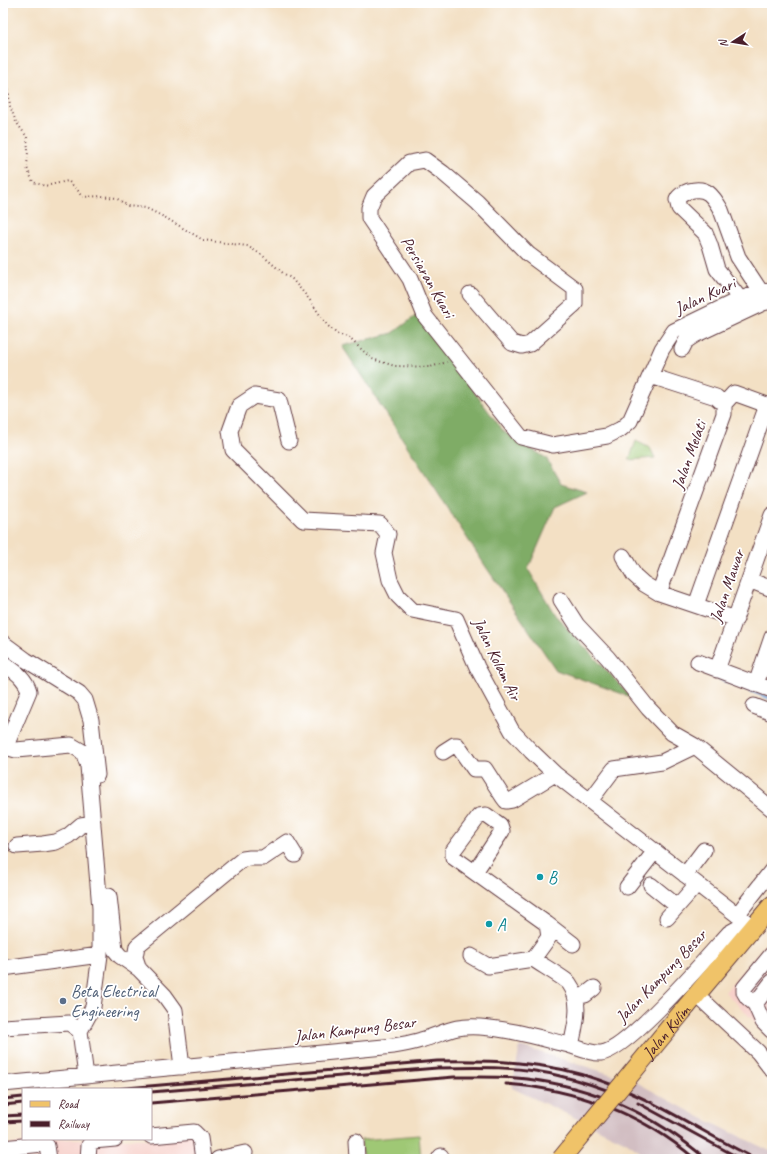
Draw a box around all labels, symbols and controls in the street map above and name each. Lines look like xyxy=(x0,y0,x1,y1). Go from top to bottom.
north arrow xyxy=(713,22,753,62)
text: N xyxy=(715,37,731,49)
street label: Persiaran Kuari xyxy=(396,232,461,323)
street label: Jalan Kuari xyxy=(670,272,740,320)
street label: Jalan Melati xyxy=(667,416,712,493)
street label: Jalan Mawar xyxy=(704,545,750,626)
street label: Jalan Kolam Air xyxy=(467,613,527,706)
place label: B xyxy=(548,867,558,888)
marker: B xyxy=(535,872,545,882)
place label: A xyxy=(497,914,507,935)
marker: A xyxy=(484,919,494,929)
street label: Jalan Kampung Besar xyxy=(610,924,712,1028)
place label: Beta Electrical Engineering xyxy=(71,981,160,1022)
marker: Beta Electrical Engineering xyxy=(58,996,68,1006)
street label: Jalan Kulim xyxy=(637,999,695,1064)
street label: Jalan Kampung Besar xyxy=(292,1011,419,1047)
legend xyxy=(22,1088,152,1140)
text: Road xyxy=(58,1096,80,1112)
text: Railway xyxy=(58,1116,90,1132)

